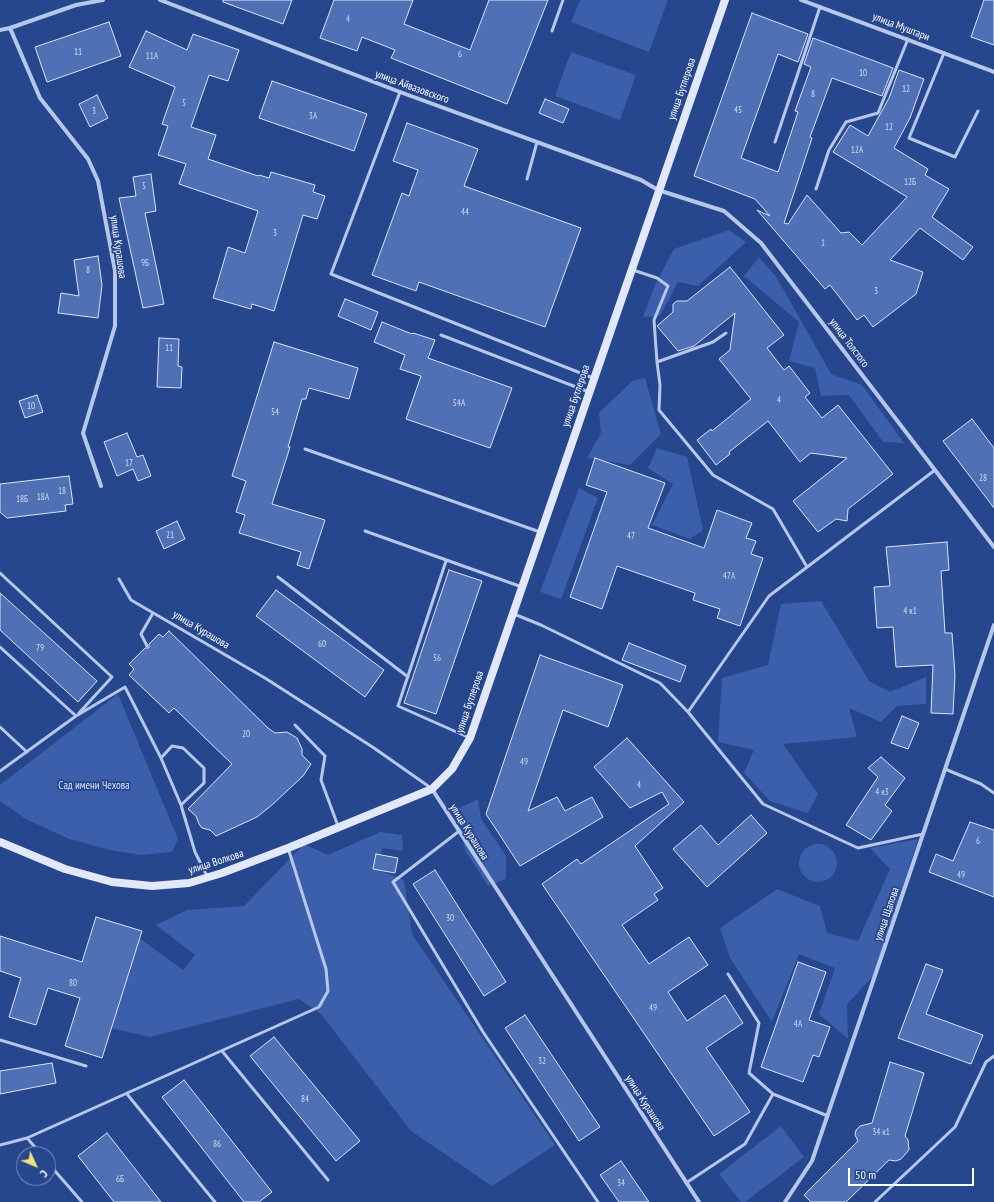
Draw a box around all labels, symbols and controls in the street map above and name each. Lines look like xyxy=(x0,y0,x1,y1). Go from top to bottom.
street label: улица Муштари xyxy=(871,10,931,44)
house number: 4 xyxy=(346,14,350,24)
house number: 11 xyxy=(74,47,82,57)
house number: 6 xyxy=(458,49,462,59)
house number: 11А xyxy=(146,51,158,61)
street label: улица Бутлерова xyxy=(665,56,699,122)
street label: улица Айвазовского xyxy=(373,68,451,106)
house number: 10 xyxy=(859,68,867,78)
house number: 12 xyxy=(902,84,910,94)
house number: 8 xyxy=(811,89,815,99)
house number: 5 xyxy=(182,98,186,108)
house number: 45 xyxy=(734,105,742,115)
house number: 3 xyxy=(92,106,96,116)
house number: 3А xyxy=(309,111,317,121)
house number: 12 xyxy=(885,122,893,132)
house number: 12А xyxy=(851,145,863,155)
house number: 12Б xyxy=(904,177,916,187)
house number: 5 xyxy=(142,181,146,191)
house number: 44 xyxy=(461,207,469,217)
street label: улица Курашова xyxy=(107,215,129,279)
house number: 3 xyxy=(273,228,277,238)
house number: 1 xyxy=(821,238,825,248)
house number: 9Б xyxy=(141,258,149,268)
house number: 8 xyxy=(86,265,90,275)
house number: 3 xyxy=(874,286,878,296)
street label: улица Толстого xyxy=(826,316,872,370)
house number: 11 xyxy=(165,343,173,353)
street label: улица Бутлерова xyxy=(559,363,593,429)
house number: 4 xyxy=(777,395,781,405)
house number: 54А xyxy=(453,398,465,408)
house number: 10 xyxy=(27,401,35,411)
house number: 54 xyxy=(271,407,279,417)
house number: 17 xyxy=(125,458,133,468)
house number: 28 xyxy=(979,473,987,483)
house number: 18 xyxy=(58,486,66,496)
house number: 18А xyxy=(37,492,49,502)
house number: 18Б xyxy=(16,494,28,504)
house number: 21 xyxy=(166,530,174,540)
house number: 47 xyxy=(627,531,635,541)
house number: 47А xyxy=(723,571,735,581)
house number: 4 к1 xyxy=(903,606,917,616)
street label: улица Курашова xyxy=(170,608,232,652)
house number: 60 xyxy=(318,639,326,649)
house number: 79 xyxy=(36,643,44,653)
house number: 56 xyxy=(433,653,441,663)
street label: улица Бутлерова xyxy=(453,669,487,735)
house number: 20 xyxy=(242,729,250,739)
house number: 49 xyxy=(520,757,528,767)
park label: Сад имени Чехова xyxy=(58,779,130,793)
house number: 4 xyxy=(637,780,641,790)
house number: 4 к3 xyxy=(875,787,889,797)
street label: улица Курашова xyxy=(447,801,491,863)
house number: 6 xyxy=(976,836,980,846)
street label: улица Волкова xyxy=(187,847,245,877)
house number: 49 xyxy=(957,870,965,880)
street label: улица Щапова xyxy=(872,886,902,942)
house number: 30 xyxy=(446,913,454,923)
house number: 80 xyxy=(69,978,77,988)
house number: 49 xyxy=(649,1003,657,1013)
house number: 4А xyxy=(794,1019,802,1029)
house number: 32 xyxy=(538,1056,546,1066)
street label: улица Курашова xyxy=(622,1073,668,1133)
house number: 84 xyxy=(301,1094,309,1104)
house number: 34 к1 xyxy=(872,1127,890,1137)
house number: 86 xyxy=(213,1139,221,1149)
north arrow xyxy=(16,1146,56,1186)
scale bar xyxy=(850,1160,976,1186)
text: С xyxy=(37,1167,51,1180)
text: 50 m xyxy=(855,1167,876,1182)
house number: 6Б xyxy=(116,1174,124,1184)
house number: 34 xyxy=(617,1178,625,1188)

